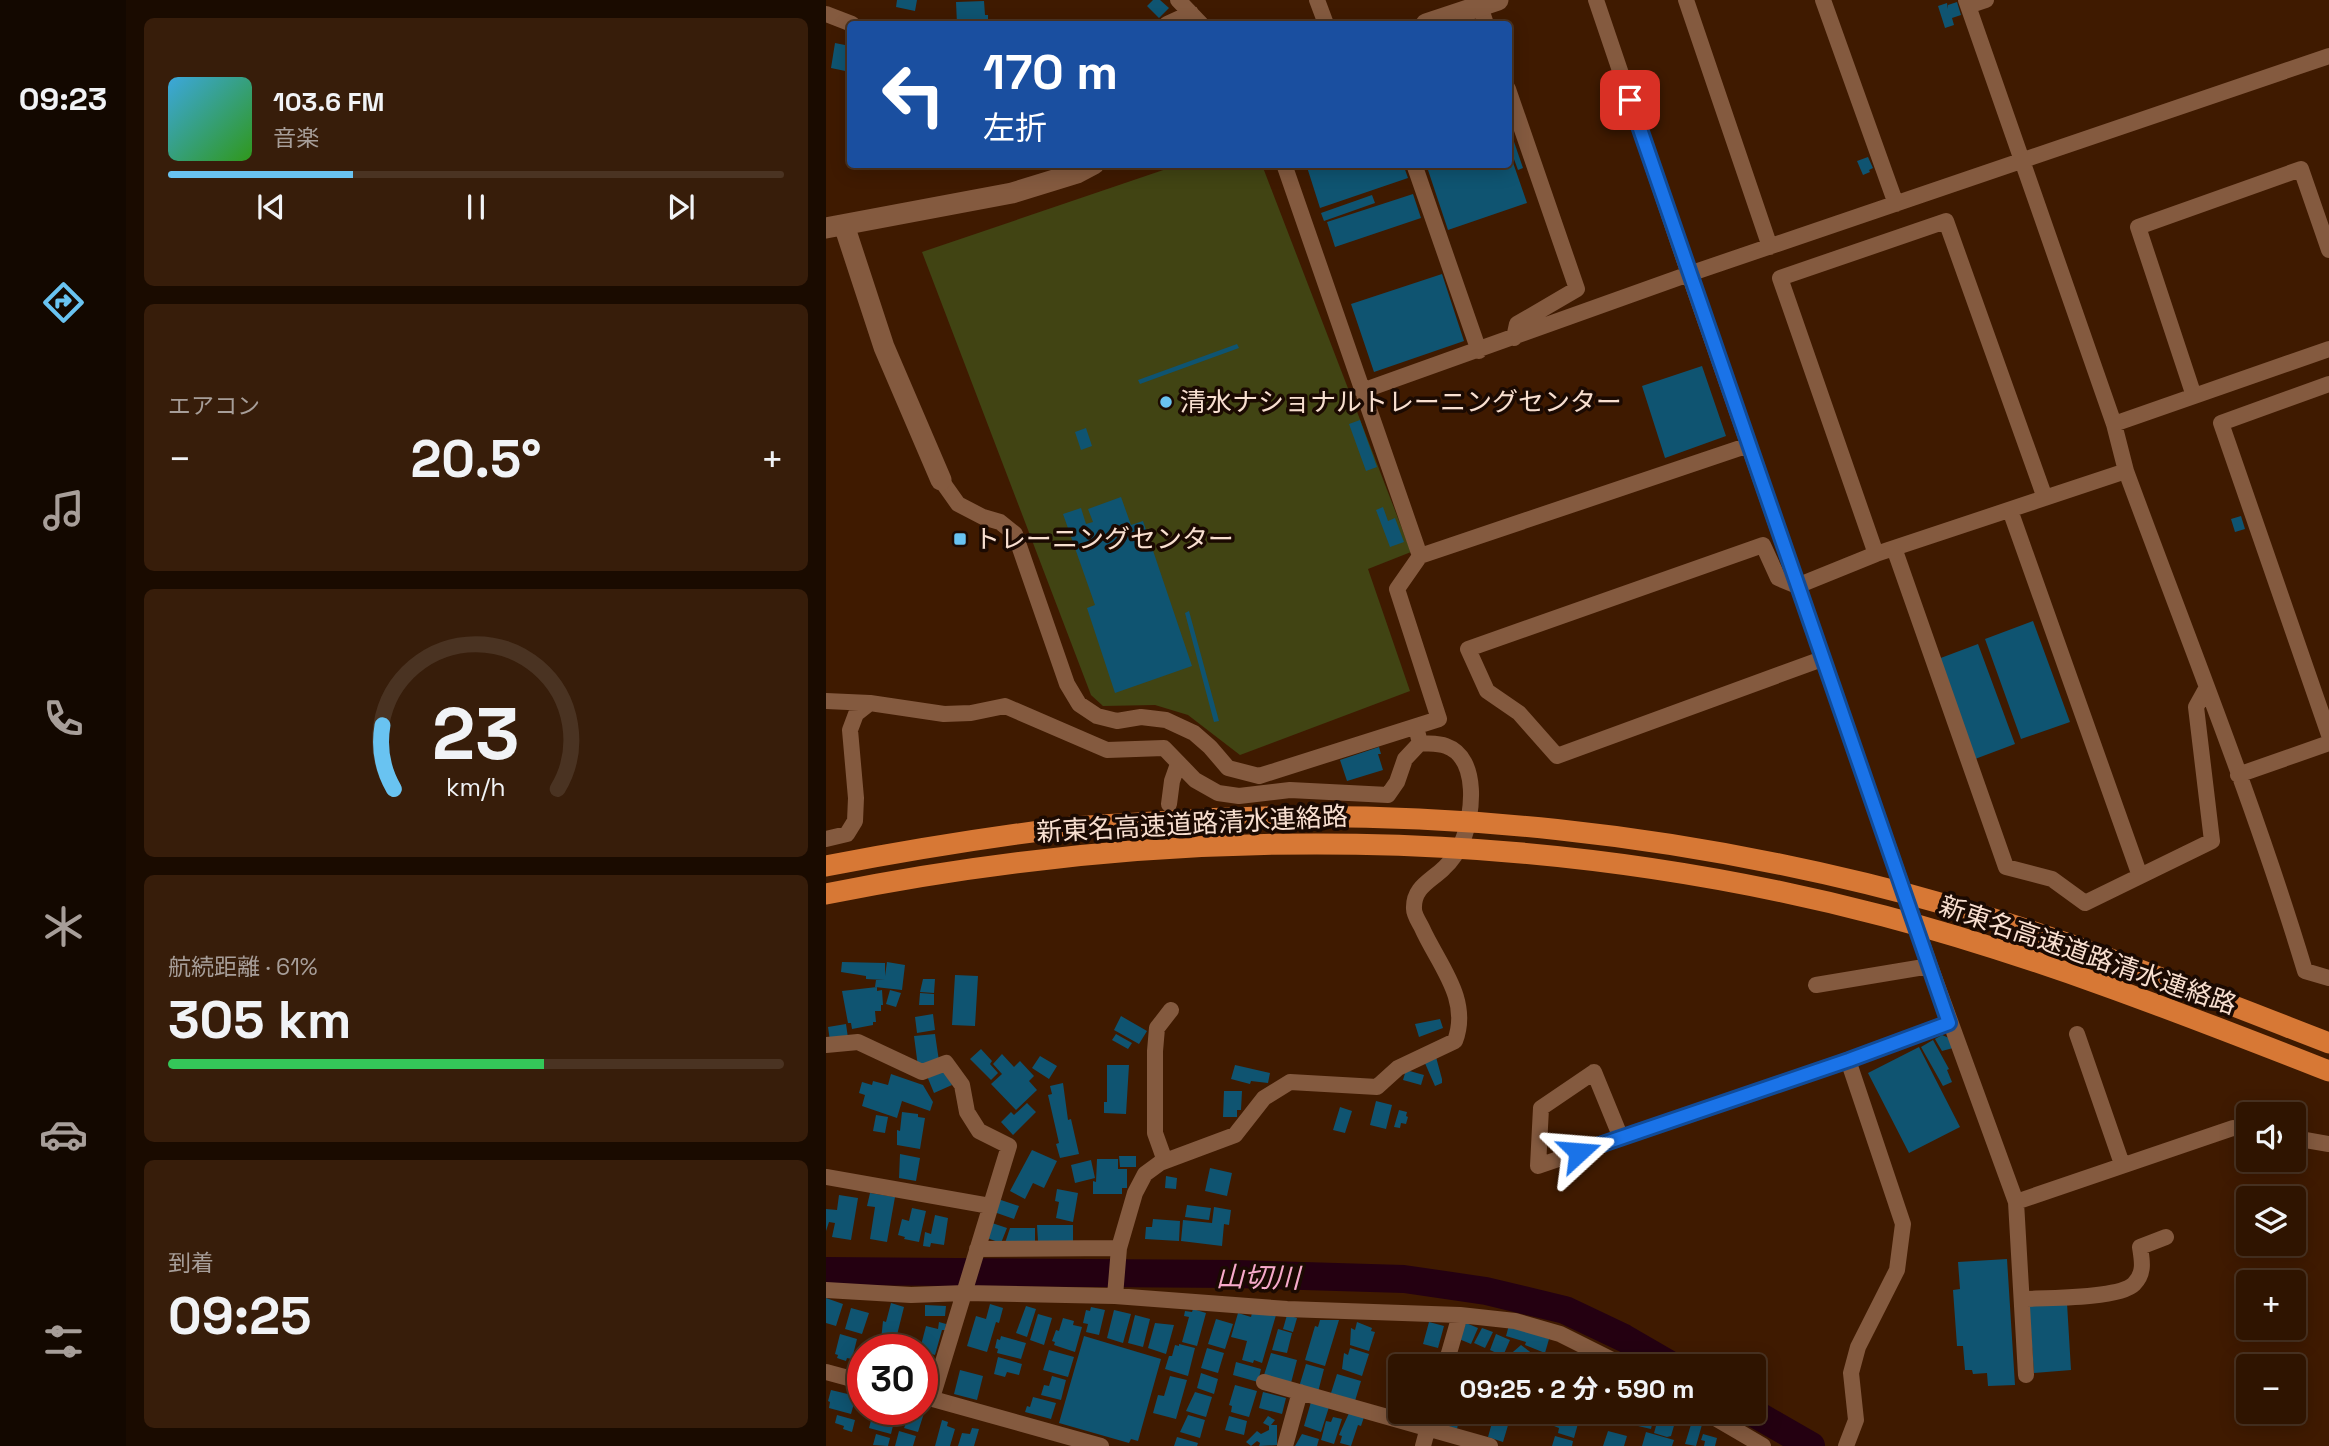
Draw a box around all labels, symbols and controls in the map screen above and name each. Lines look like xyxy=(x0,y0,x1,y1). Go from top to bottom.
text: 170 m xyxy=(983,41,1118,103)
icon: left xyxy=(868,49,959,140)
pin xyxy=(1600,70,1660,130)
text: 09:23 xyxy=(19,79,107,119)
icon: arrive xyxy=(1611,81,1649,119)
text: 103.6 FM xyxy=(273,85,384,119)
text: 左折 xyxy=(983,108,1047,148)
text: 音楽 xyxy=(273,123,319,153)
icon: previous xyxy=(252,188,290,226)
icon: pause xyxy=(457,188,495,226)
icon: next xyxy=(662,188,700,226)
icon: directions xyxy=(39,278,88,327)
place label: 清水ナショナルトレーニングセンター xyxy=(1180,385,1622,419)
text: エアコン xyxy=(168,391,260,421)
marker: 清水ナショナルトレーニングセンター xyxy=(1158,394,1174,410)
text: 20.5° xyxy=(410,426,542,492)
text: − xyxy=(168,435,192,483)
text: + xyxy=(760,435,784,483)
icon: music xyxy=(39,486,88,535)
place label: トレーニングセンター xyxy=(974,522,1234,556)
marker: トレーニングセンター xyxy=(952,531,968,547)
text: 23 xyxy=(432,687,520,780)
icon: phone xyxy=(39,694,88,743)
text: km/h xyxy=(446,771,506,803)
street label: 新東名高速道路清水連絡路 xyxy=(1035,799,1349,849)
street label: 新東名高速道路清水連絡路 xyxy=(1935,888,2241,1022)
icon: climate xyxy=(39,902,88,951)
text: 航続距離 · 61% xyxy=(168,952,318,982)
text: 305 km xyxy=(168,987,351,1053)
map controls xyxy=(2236,1102,2306,1424)
button: sound xyxy=(2236,1102,2306,1172)
icon: car xyxy=(39,1110,88,1159)
position arrow xyxy=(1542,1115,1616,1189)
button: layers xyxy=(2236,1186,2306,1256)
text: 到着 xyxy=(168,1248,214,1278)
water label: 山切川 xyxy=(1216,1258,1303,1296)
button: + xyxy=(2236,1270,2306,1340)
text: 09:25 xyxy=(168,1283,311,1349)
icon: filters xyxy=(39,1317,88,1366)
speed limit sign: 30 xyxy=(847,1334,938,1425)
button: − xyxy=(2236,1354,2306,1424)
text: 09:25 · 2 分 · 590 m xyxy=(1460,1372,1694,1406)

